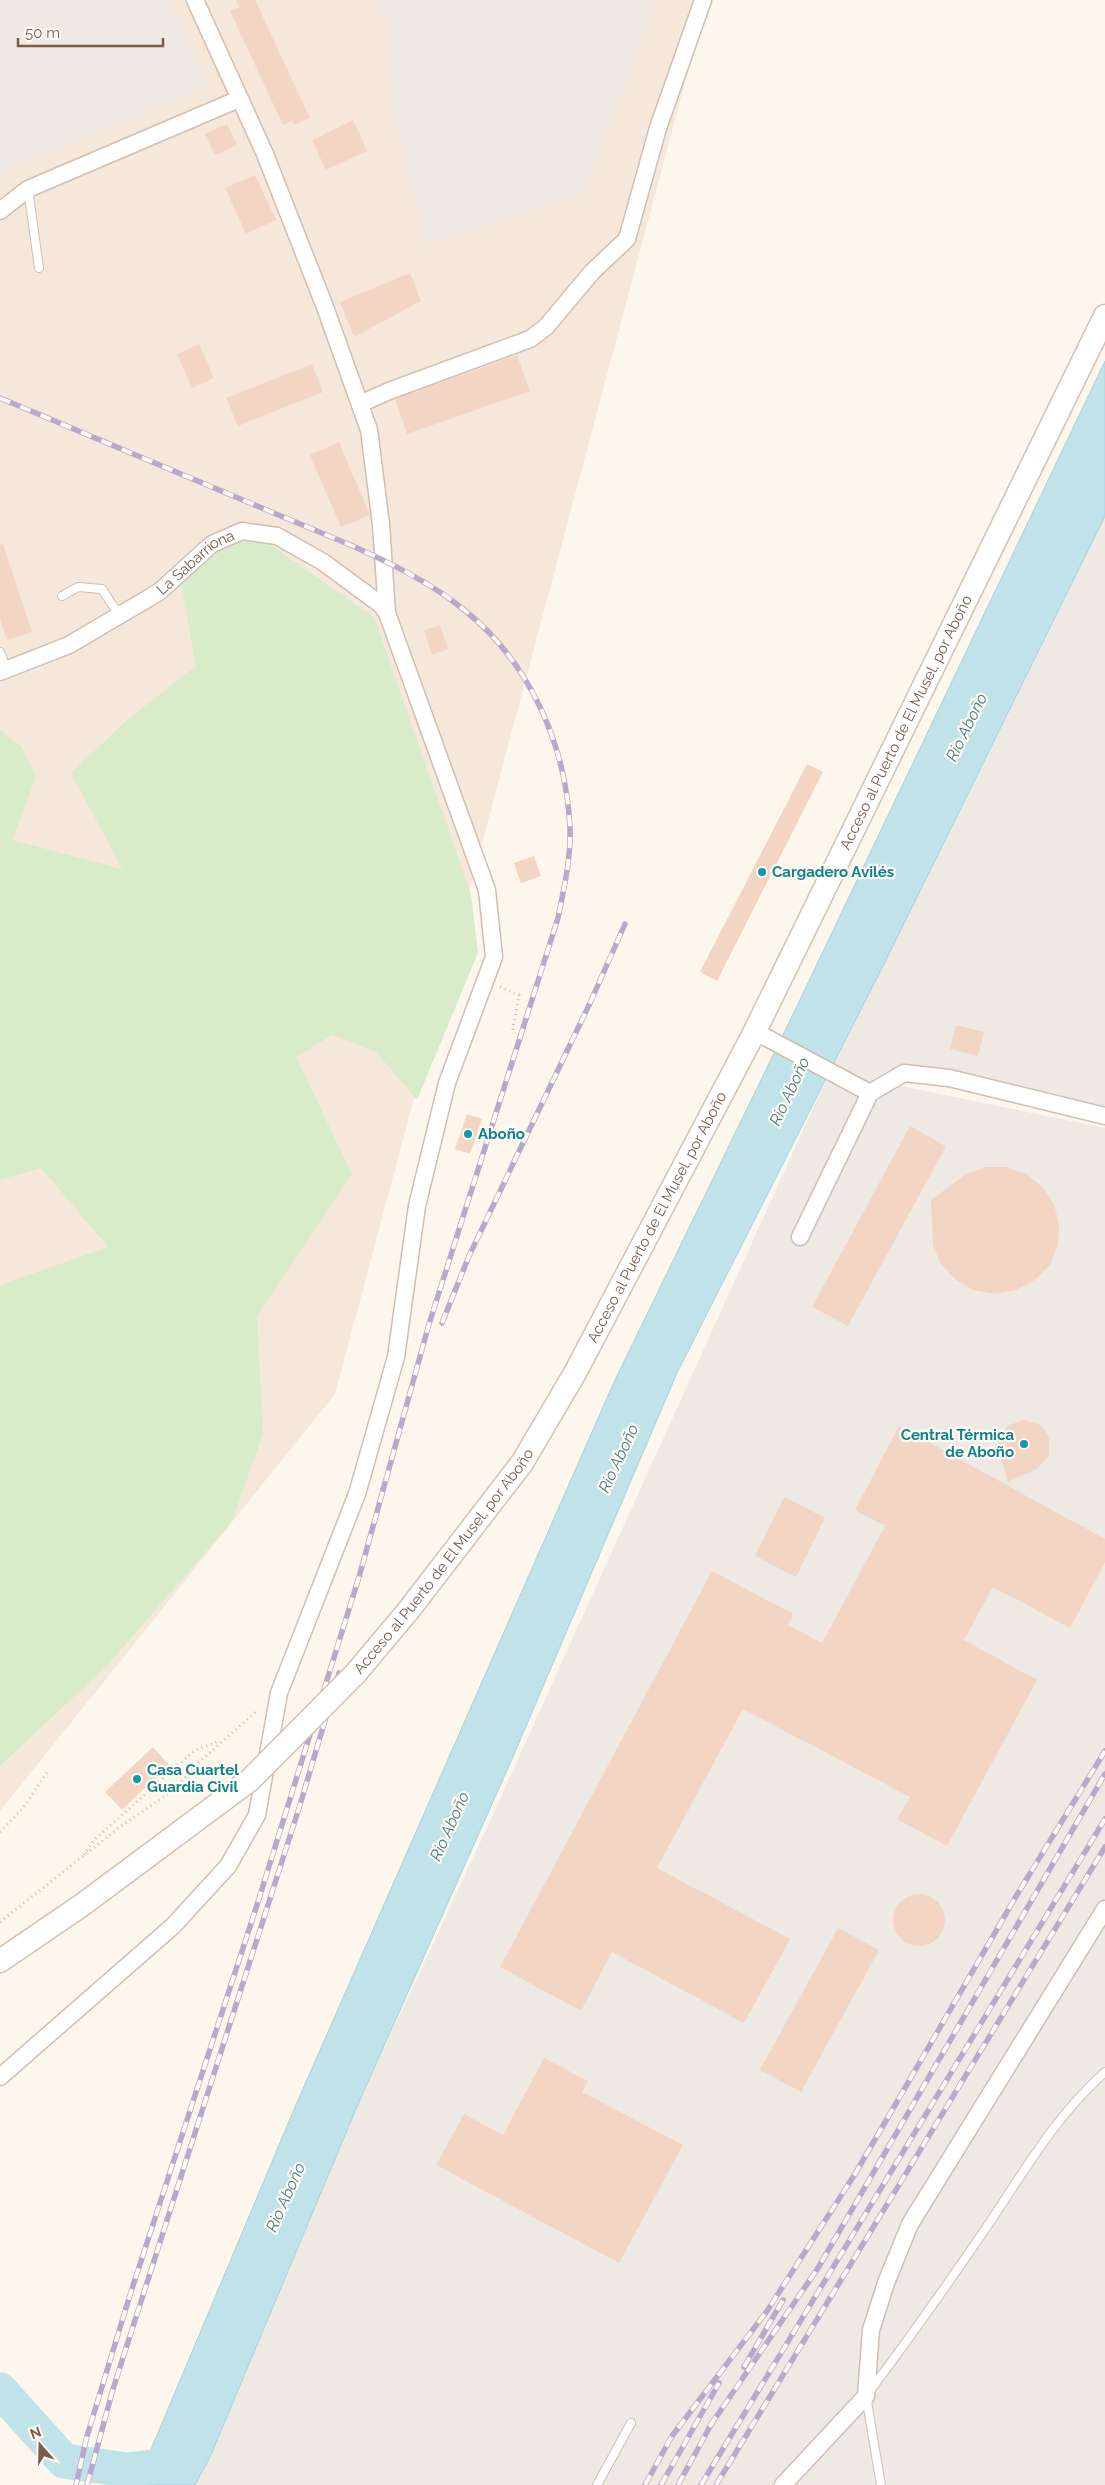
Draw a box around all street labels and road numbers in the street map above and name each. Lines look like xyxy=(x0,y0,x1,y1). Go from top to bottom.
street label: La Sabarriona xyxy=(153,526,237,599)
street label: Acceso al Puerto de El Musel, por Aboño xyxy=(836,592,976,853)
street label: Acceso al Puerto de El Musel, por Aboño xyxy=(583,1089,731,1346)
street label: Acceso al Puerto de El Musel, por Aboño xyxy=(350,1445,537,1678)

